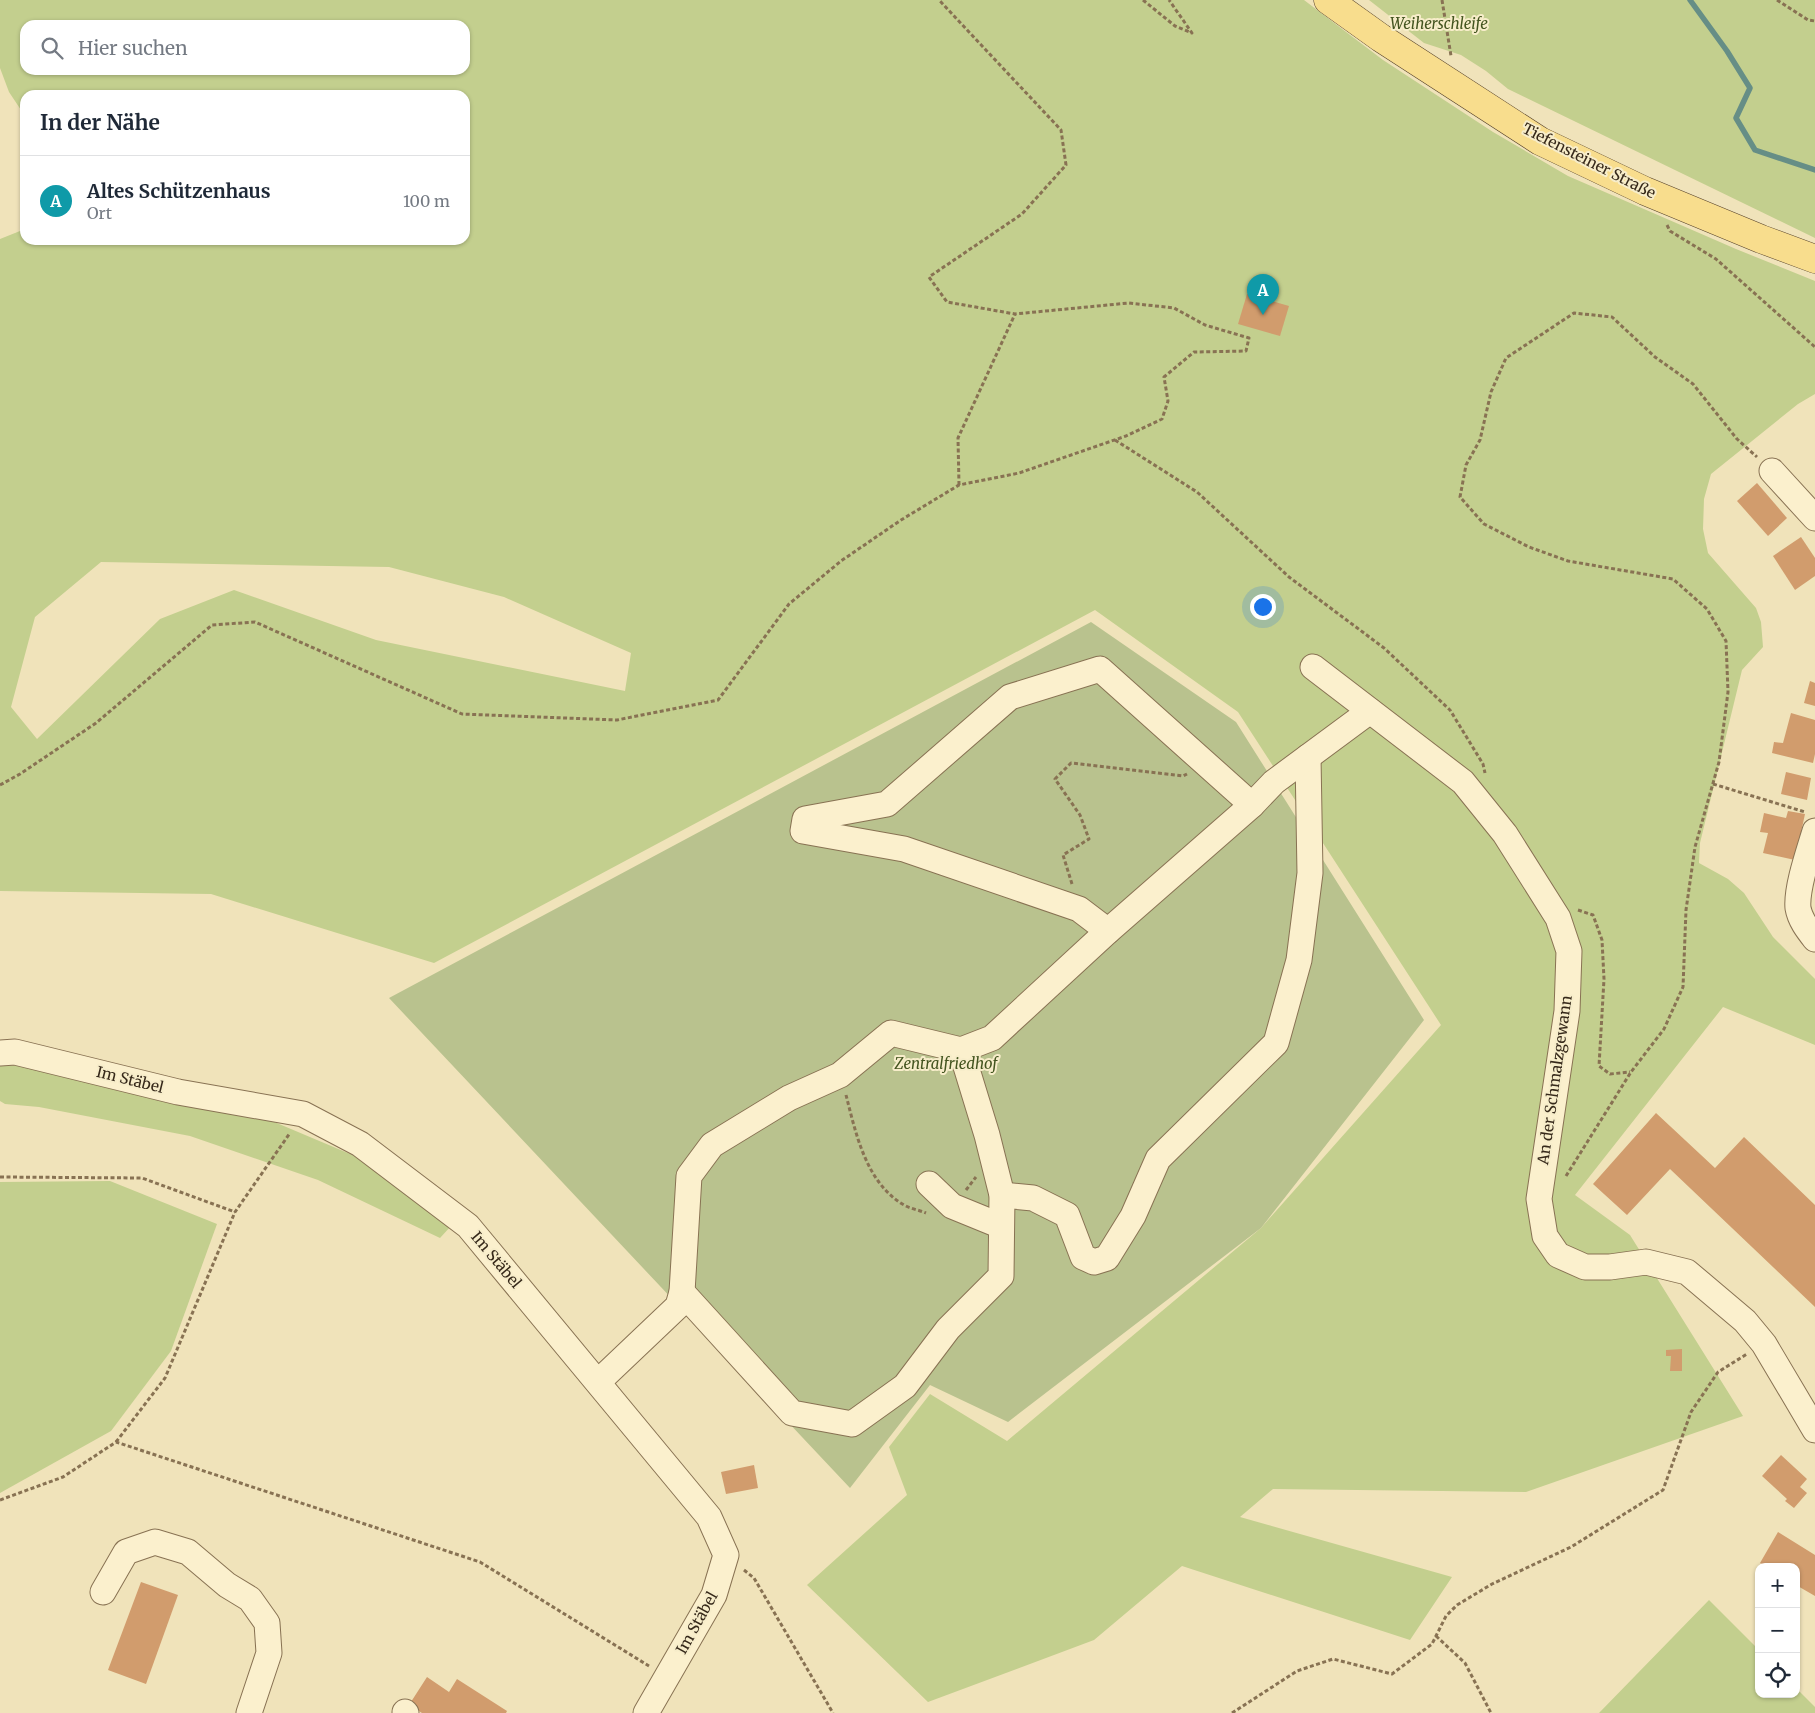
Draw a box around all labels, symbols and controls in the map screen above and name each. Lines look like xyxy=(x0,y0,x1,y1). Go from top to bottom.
park label: Weiherschleife xyxy=(1390,14,1488,33)
search box xyxy=(20,20,470,75)
icon: search xyxy=(38,34,66,62)
text: Hier suchen xyxy=(78,36,188,60)
text: In der Nähe xyxy=(40,109,160,136)
street label: Tiefensteiner Straße xyxy=(1519,119,1659,203)
text: Altes Schützenhaus xyxy=(87,179,271,203)
text: A xyxy=(50,191,62,211)
text: 100 m xyxy=(403,191,450,211)
text: Ort xyxy=(87,203,112,223)
pin: A xyxy=(1247,274,1279,315)
your location xyxy=(1250,594,1276,620)
street label: An der Schmalzgewann xyxy=(1533,994,1576,1167)
park label: Zentralfriedhof xyxy=(894,1054,999,1073)
street label: Im Stäbel xyxy=(95,1062,166,1097)
street label: Im Stäbel xyxy=(467,1227,526,1292)
map controls xyxy=(1755,1563,1800,1698)
button: + xyxy=(1755,1563,1800,1608)
street label: Im Stäbel xyxy=(672,1588,722,1657)
button: − xyxy=(1755,1608,1800,1653)
button: locate xyxy=(1755,1653,1800,1698)

